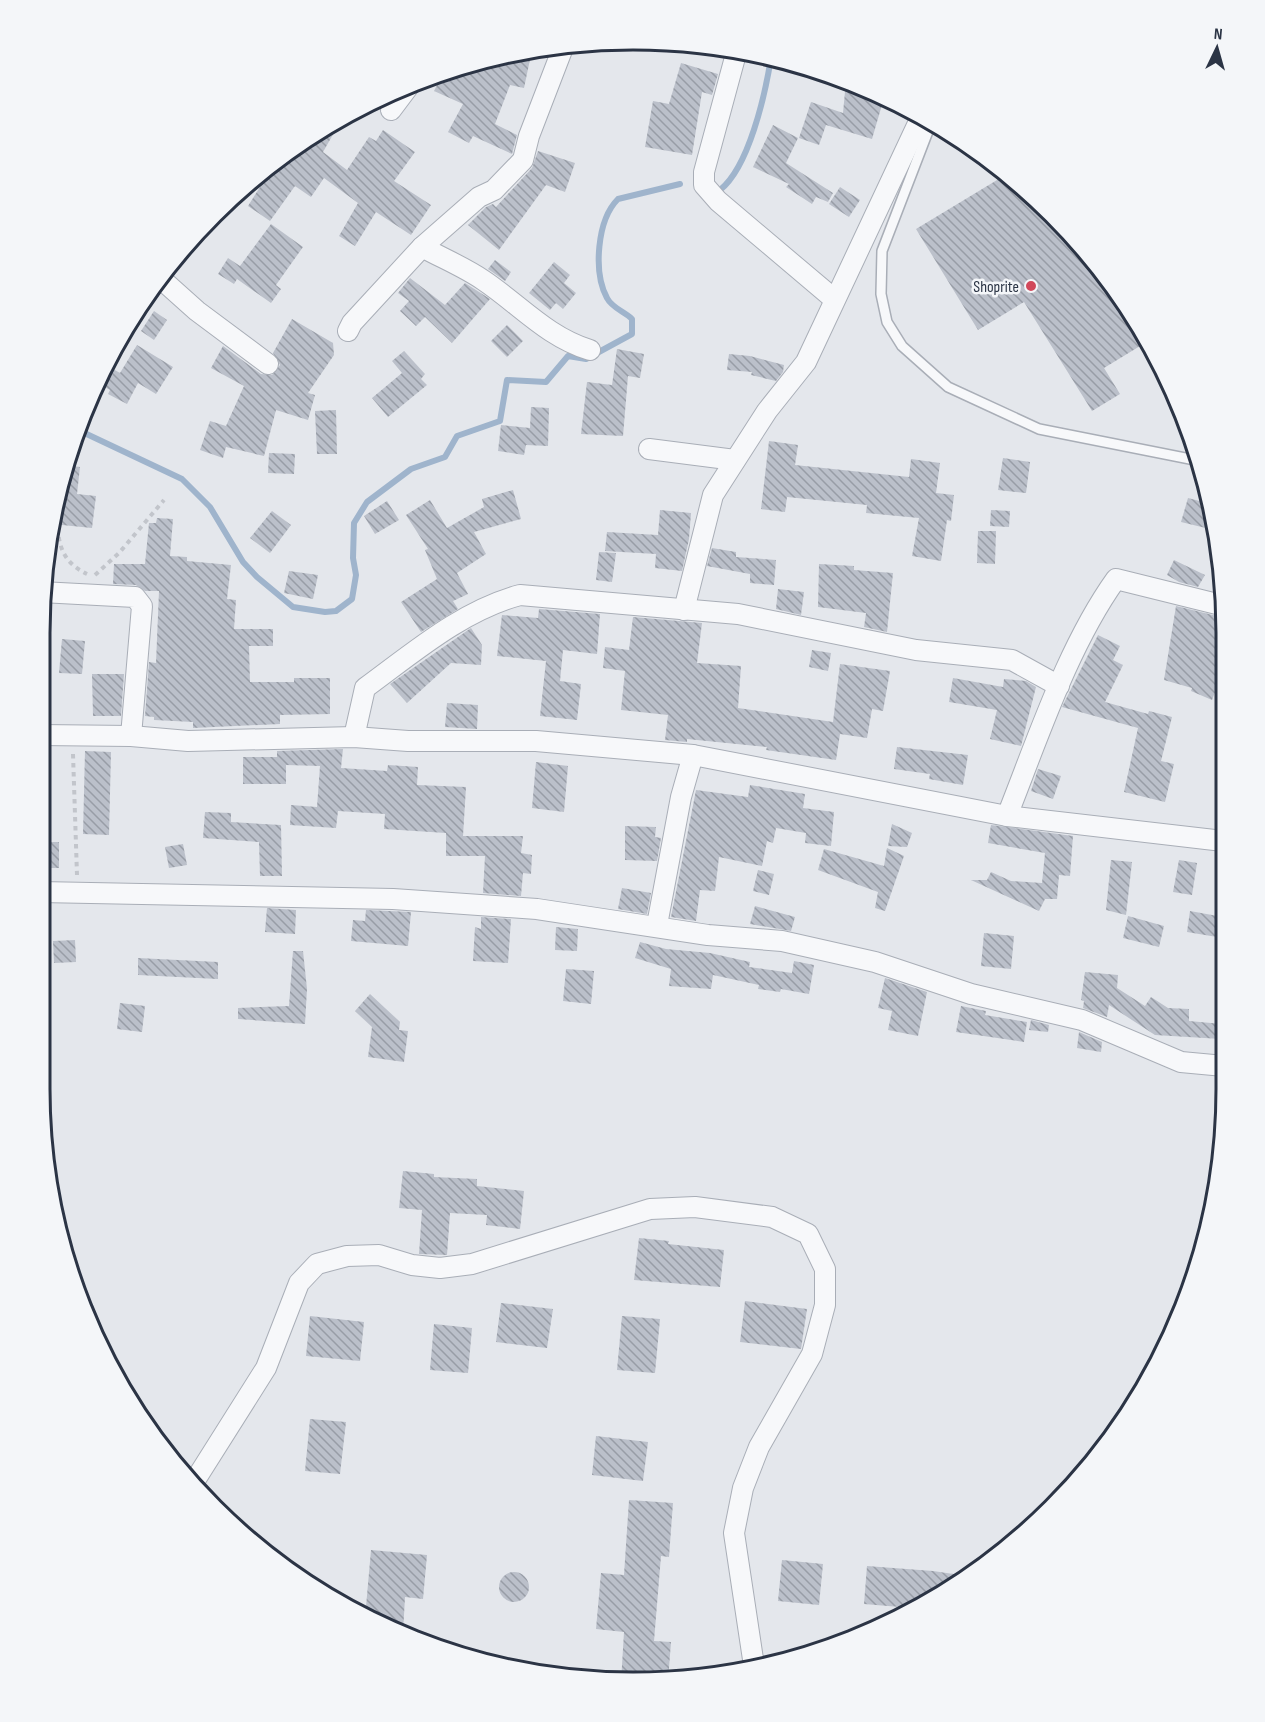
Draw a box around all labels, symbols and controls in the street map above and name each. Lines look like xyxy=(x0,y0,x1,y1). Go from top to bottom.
north arrow xyxy=(1187,18,1247,78)
text: N xyxy=(1213,25,1223,44)
place label: Shoprite xyxy=(973,278,1019,297)
marker: Shoprite xyxy=(1024,279,1038,293)

